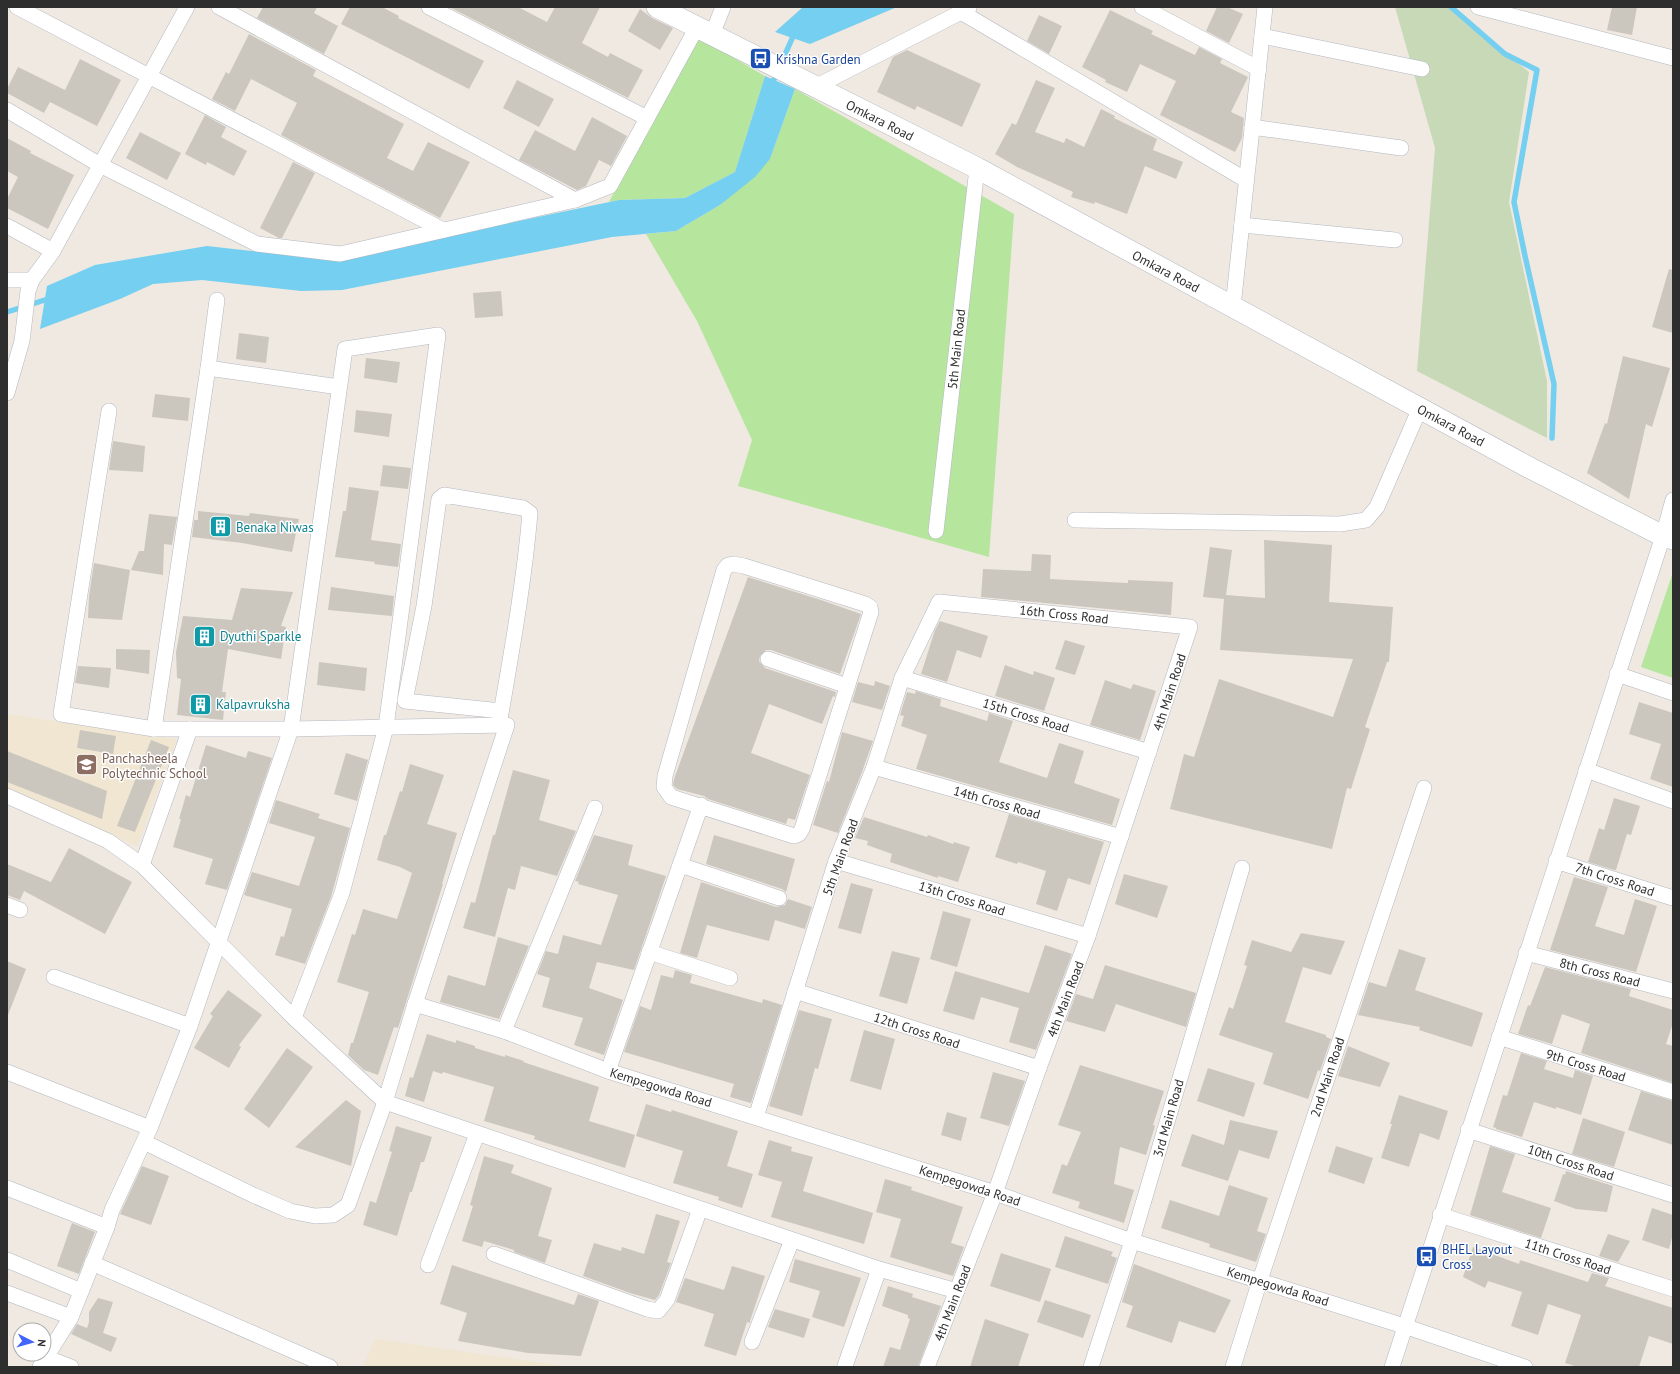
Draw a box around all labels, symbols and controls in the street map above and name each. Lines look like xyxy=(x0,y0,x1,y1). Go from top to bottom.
bus stop icon: Krishna Garden xyxy=(748,46,774,72)
place label: Krishna Garden xyxy=(776,51,861,68)
street label: Omkara Road xyxy=(843,96,917,145)
street label: Omkara Road xyxy=(1129,247,1202,296)
street label: 5th Main Road xyxy=(944,308,969,390)
street label: Omkara Road xyxy=(1414,401,1487,450)
building icon: Benaka Niwas xyxy=(207,514,233,540)
place label: Benaka Niwas xyxy=(236,519,314,536)
street label: 16th Cross Road xyxy=(1018,601,1109,628)
building icon: Dyuthi Sparkle xyxy=(191,623,217,649)
place label: Dyuthi Sparkle xyxy=(220,628,301,645)
street label: 4th Main Road xyxy=(1149,651,1190,733)
building icon: Kalpavruksha xyxy=(188,691,214,717)
street label: 15th Cross Road xyxy=(980,694,1071,737)
place label: Kalpavruksha xyxy=(216,696,290,713)
place label: Panchasheela Polytechnic School xyxy=(102,750,207,782)
school or university icon: Panchasheela Polytechnic School xyxy=(74,752,100,778)
street label: 14th Cross Road xyxy=(951,782,1042,823)
street label: 5th Main Road xyxy=(819,816,862,898)
street label: 7th Cross Road xyxy=(1573,859,1657,900)
street label: 13th Cross Road xyxy=(916,877,1007,920)
street label: 8th Cross Road xyxy=(1558,954,1642,991)
street label: 4th Main Road xyxy=(1043,959,1088,1040)
street label: 12th Cross Road xyxy=(872,1009,962,1052)
street label: 2nd Main Road xyxy=(1307,1035,1348,1119)
street label: 9th Cross Road xyxy=(1544,1045,1628,1086)
street label: Kempegowda Road xyxy=(608,1064,714,1111)
street label: 3rd Main Road xyxy=(1149,1077,1188,1159)
street label: 10th Cross Road xyxy=(1526,1141,1616,1184)
street label: Kempegowda Road xyxy=(917,1161,1023,1210)
street label: 11th Cross Road xyxy=(1523,1235,1613,1278)
place label: BHEL Layout Cross xyxy=(1442,1241,1513,1273)
bus stop icon: BHEL Layout Cross xyxy=(1414,1243,1440,1269)
street label: 4th Main Road xyxy=(930,1263,975,1344)
street label: Kempegowda Road xyxy=(1225,1263,1331,1310)
north arrow xyxy=(12,1322,52,1362)
text: N xyxy=(35,1339,49,1347)

